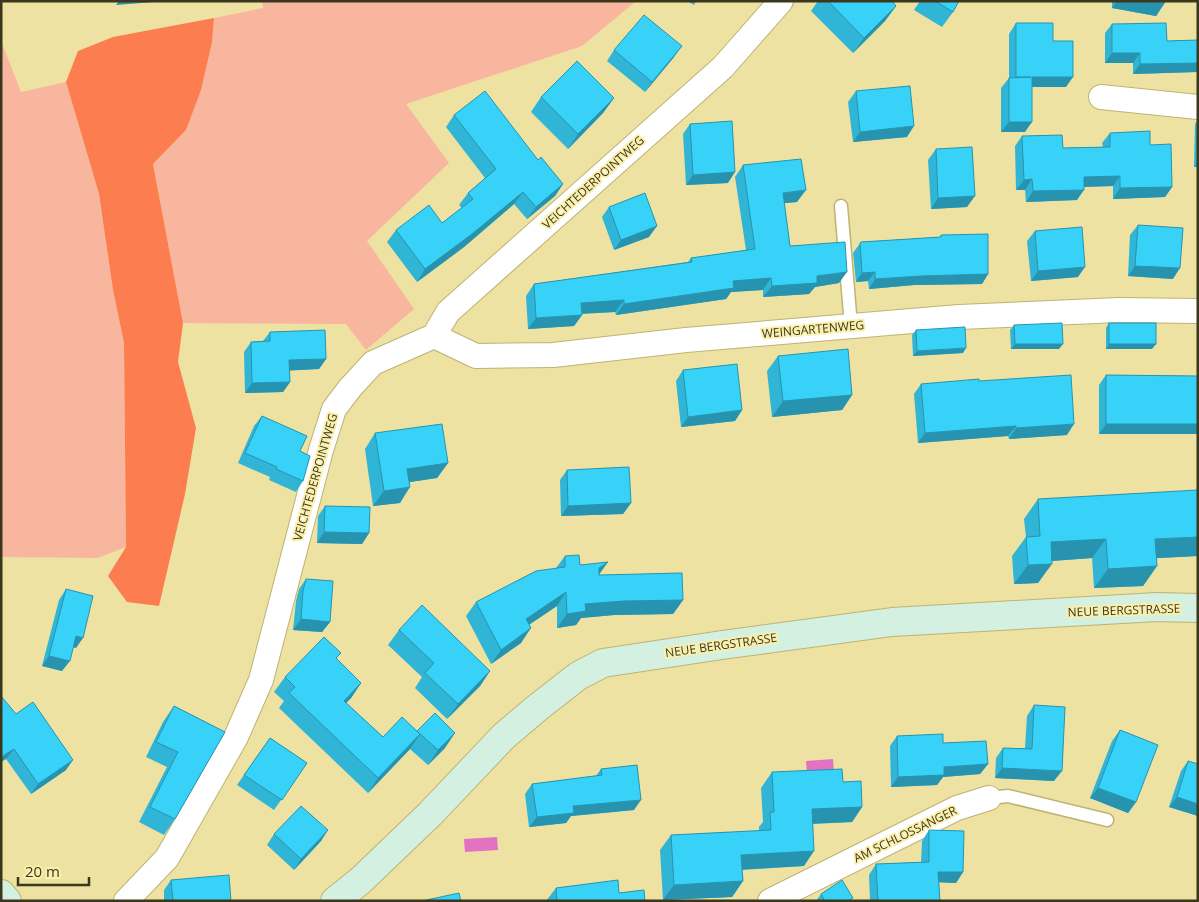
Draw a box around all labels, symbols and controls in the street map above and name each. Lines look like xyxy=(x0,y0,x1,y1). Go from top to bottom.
street label: VEICHTEDERPOINTWEG xyxy=(538,132,648,232)
street label: WEINGARTENWEG xyxy=(761,316,865,342)
street label: VEICHTEDERPOINTWEG xyxy=(289,411,341,543)
street label: NEUE BERGSTRASSE xyxy=(1067,600,1181,620)
street label: NEUE BERGSTRASSE xyxy=(664,629,778,661)
street label: AM SCHLOSSANGER xyxy=(851,801,960,866)
scale bar xyxy=(18,854,89,886)
text: 20 m xyxy=(25,861,60,881)

